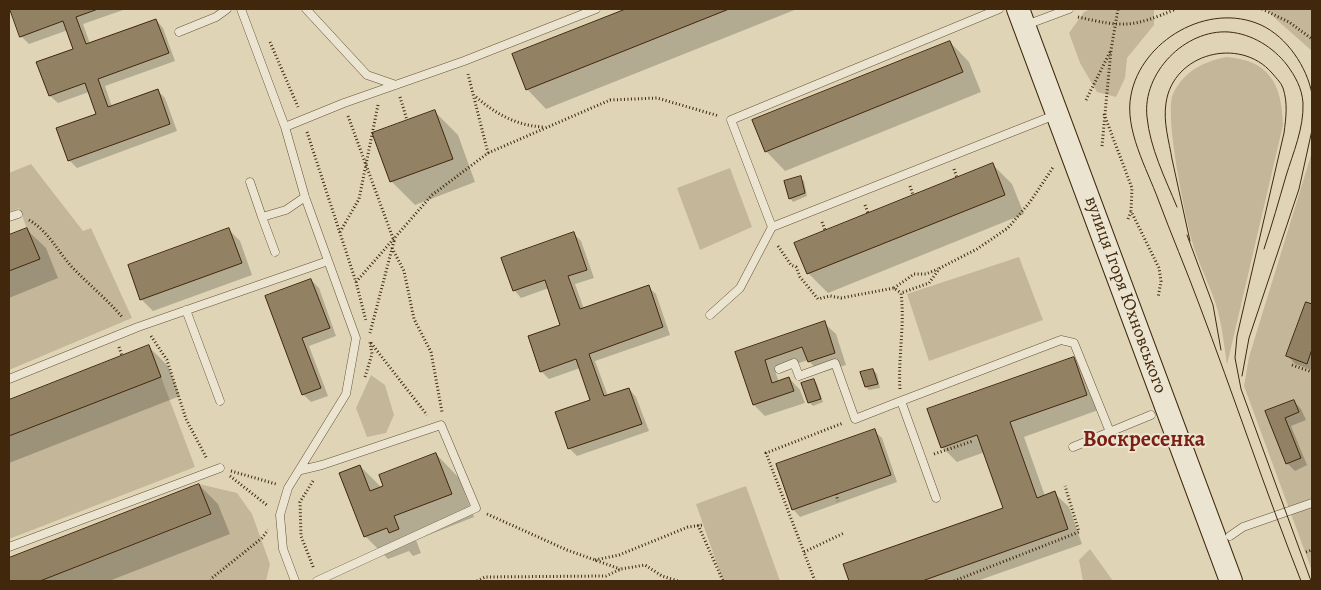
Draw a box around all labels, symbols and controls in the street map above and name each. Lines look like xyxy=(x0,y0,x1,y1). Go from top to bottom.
street label: вулиця Ігоря Юхновського xyxy=(1079,194,1171,396)
district label: Воскресенка xyxy=(1083,428,1205,454)

